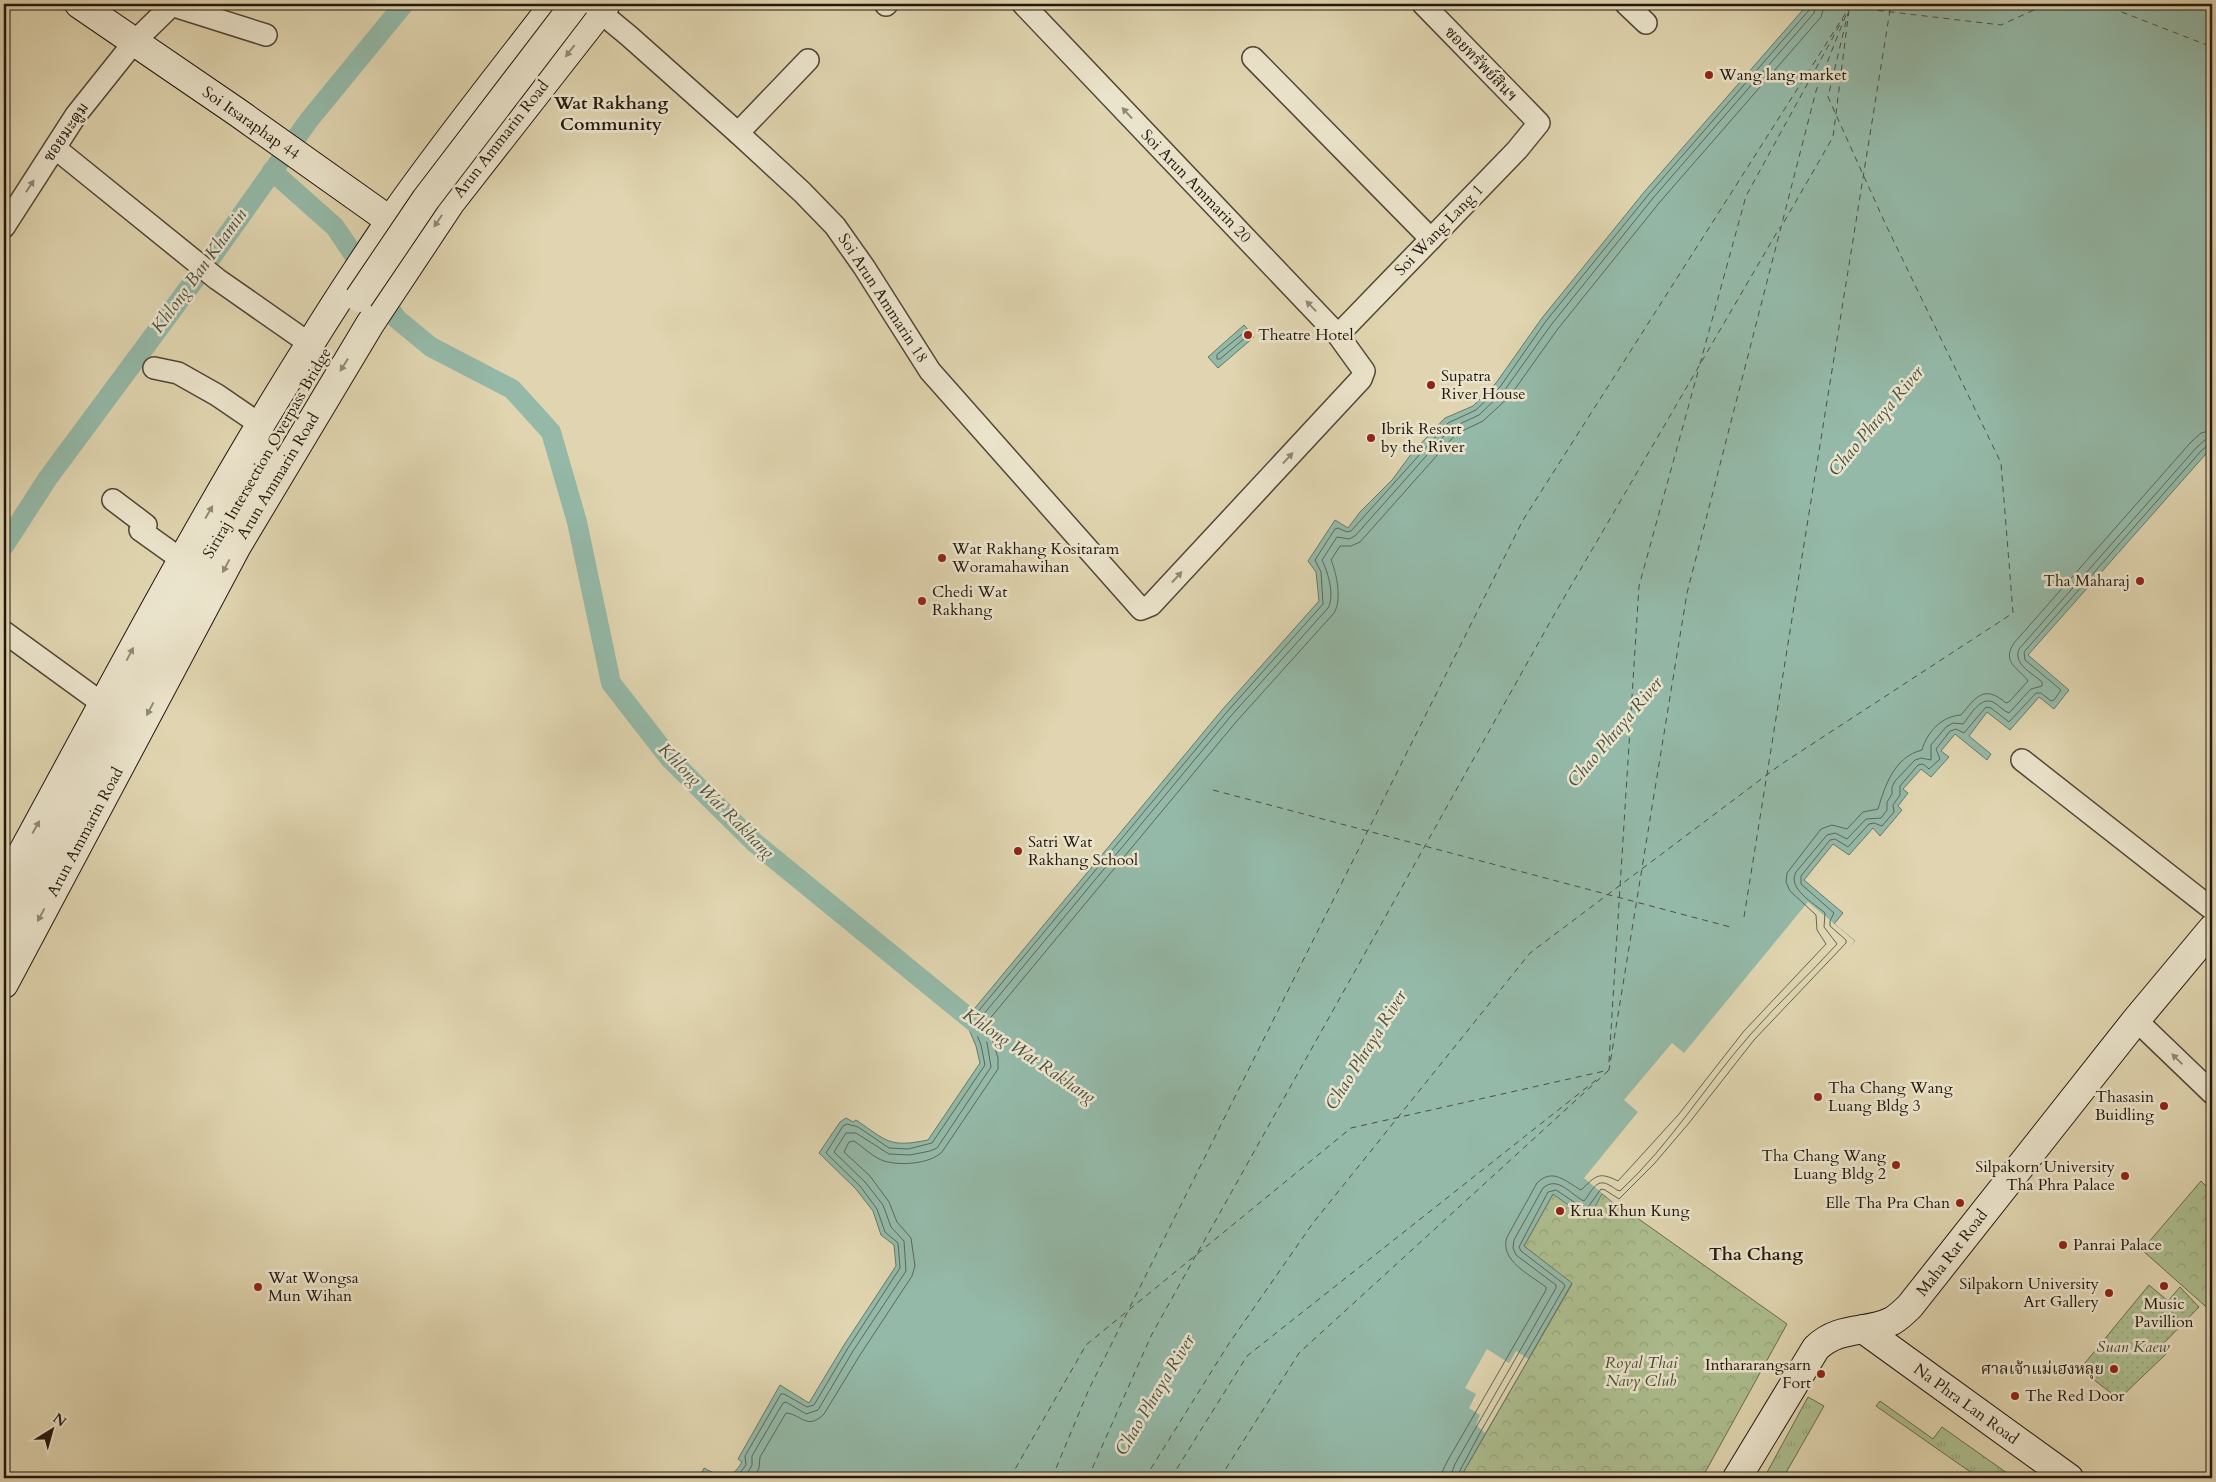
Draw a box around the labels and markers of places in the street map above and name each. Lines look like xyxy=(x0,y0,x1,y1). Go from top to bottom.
place label: Wang lang market xyxy=(1718,64,1846,86)
marker: Wang lang market xyxy=(1703,69,1715,81)
place label: Theatre Hotel xyxy=(1258,324,1354,346)
marker: Theatre Hotel xyxy=(1242,329,1254,341)
place label: Supatra River House xyxy=(1441,365,1526,405)
marker: Supatra River House xyxy=(1425,379,1437,391)
place label: Ibrik Resort by the River xyxy=(1381,418,1465,458)
marker: Ibrik Resort by the River xyxy=(1365,432,1377,444)
place label: Wat Rakhang Kositaram Woramahawihan xyxy=(951,538,1120,578)
marker: Wat Rakhang Kositaram Woramahawihan xyxy=(936,552,948,564)
place label: Tha Maharaj xyxy=(2043,570,2130,592)
marker: Tha Maharaj xyxy=(2134,575,2146,587)
place label: Chedi Wat Rakhang xyxy=(932,581,1007,621)
marker: Chedi Wat Rakhang xyxy=(916,595,928,607)
place label: Satri Wat Rakhang School xyxy=(1028,831,1138,871)
marker: Satri Wat Rakhang School xyxy=(1012,845,1024,857)
place label: Tha Chang Wang Luang Bldg 3 xyxy=(1828,1077,1953,1117)
place label: Thasasin Buidling xyxy=(2095,1086,2154,1126)
marker: Tha Chang Wang Luang Bldg 3 xyxy=(1812,1091,1824,1103)
marker: Thasasin Buidling xyxy=(2158,1100,2170,1112)
place label: Tha Chang Wang Luang Bldg 2 xyxy=(1761,1145,1886,1185)
place label: Silpakorn University Tha Phra Palace xyxy=(1975,1156,2116,1196)
marker: Tha Chang Wang Luang Bldg 2 xyxy=(1890,1159,1902,1171)
marker: Silpakorn University Tha Phra Palace xyxy=(2119,1170,2131,1182)
place label: Elle Tha Pra Chan xyxy=(1825,1192,1950,1214)
marker: Elle Tha Pra Chan xyxy=(1954,1197,1966,1209)
place label: Krua Khun Kung xyxy=(1570,1200,1689,1222)
marker: Krua Khun Kung xyxy=(1554,1205,1566,1217)
place label: Panrai Palace xyxy=(2073,1234,2162,1256)
marker: Panrai Palace xyxy=(2057,1239,2069,1251)
place label: Wat Wongsa Mun Wihan xyxy=(267,1267,359,1307)
place label: Silpakorn University Art Gallery xyxy=(1959,1273,2100,1313)
marker: Music Pavillion xyxy=(2158,1280,2170,1292)
marker: Wat Wongsa Mun Wihan xyxy=(252,1281,264,1293)
marker: Silpakorn University Art Gallery xyxy=(2103,1287,2115,1299)
place label: Music Pavillion xyxy=(2134,1293,2194,1333)
place label: Inthararangsarn Fort xyxy=(1705,1354,1811,1394)
place label: ศาลเจ้าแม่เฮงหลุย xyxy=(1981,1358,2104,1380)
marker: ศาลเจ้าแม่เฮงหลุย xyxy=(2108,1363,2120,1375)
marker: Inthararangsarn Fort xyxy=(1815,1368,1827,1380)
place label: The Red Door xyxy=(2025,1385,2125,1407)
marker: The Red Door xyxy=(2009,1390,2021,1402)

